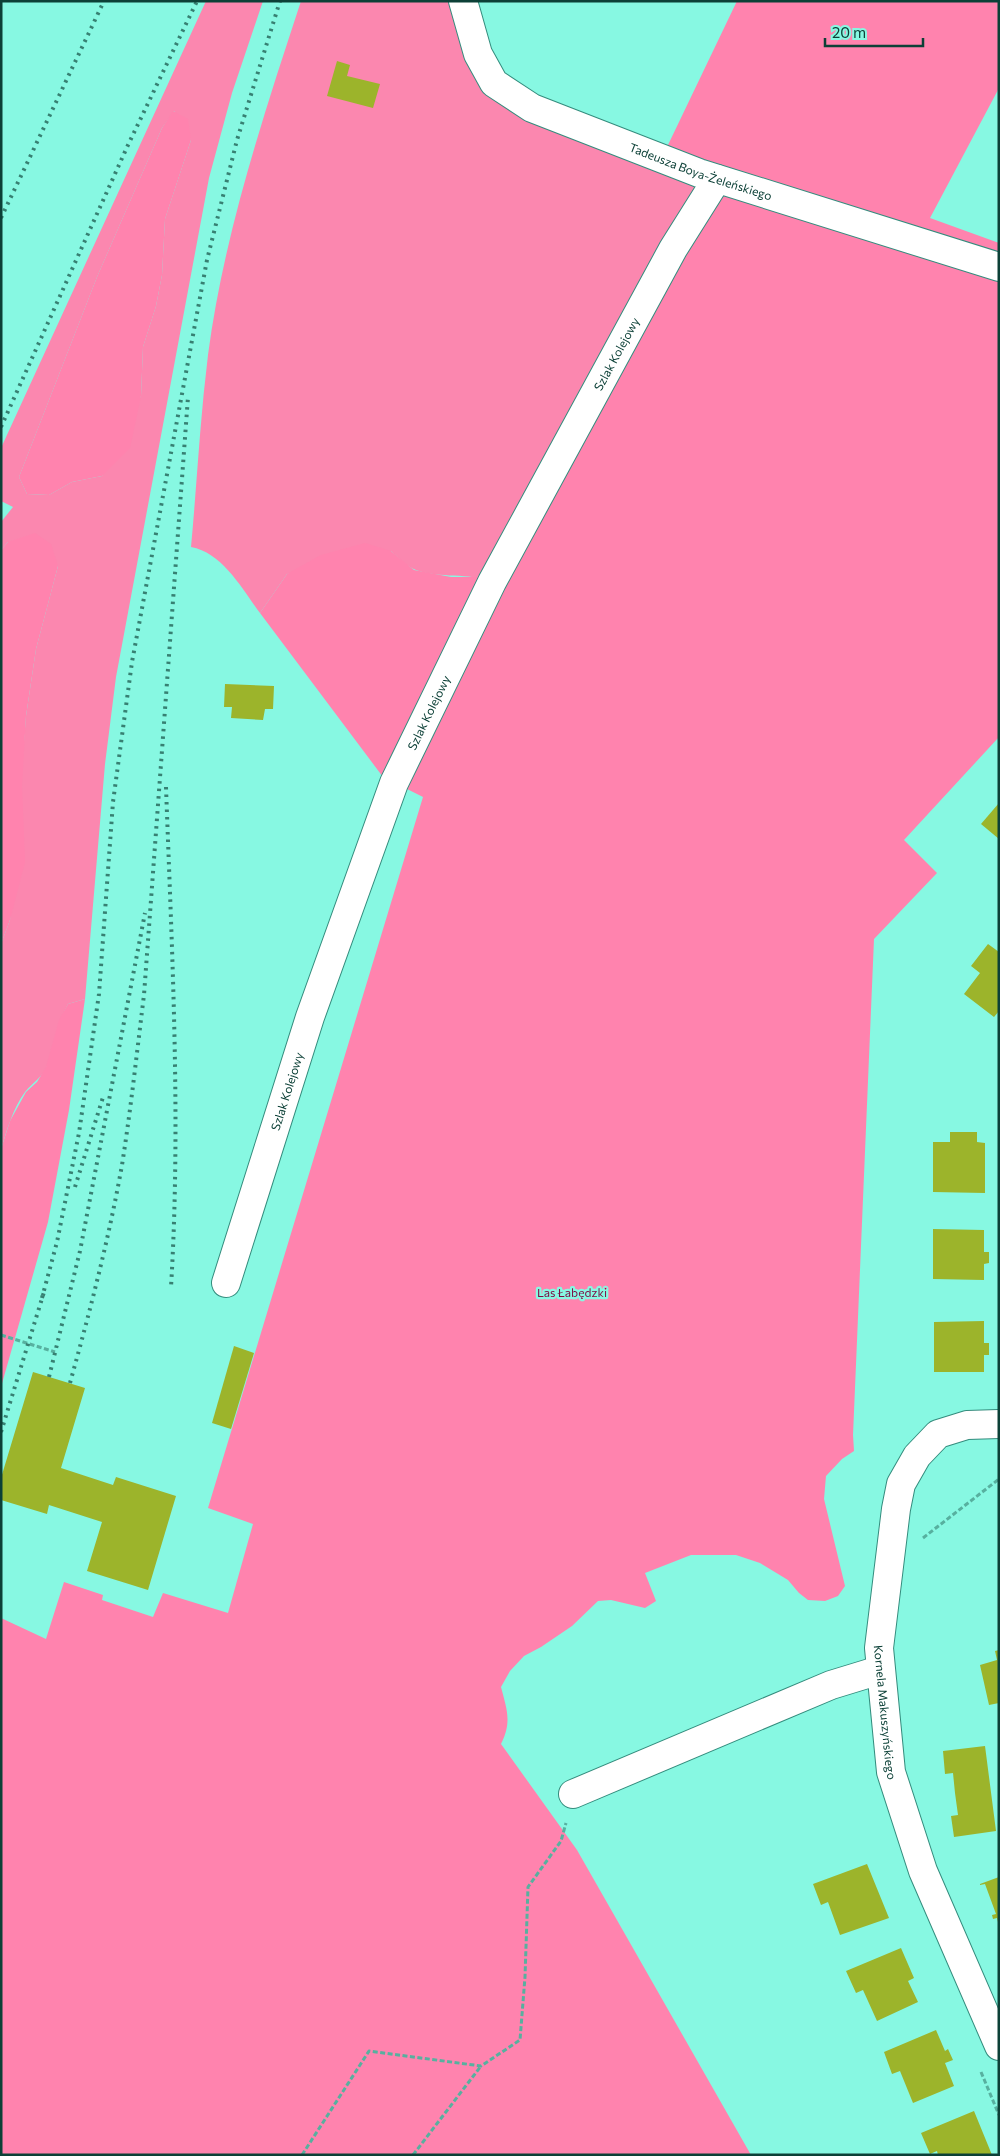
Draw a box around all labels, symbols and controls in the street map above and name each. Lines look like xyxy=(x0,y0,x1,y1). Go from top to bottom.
scale bar xyxy=(825,15,922,47)
text: 20 m xyxy=(832,23,866,41)
street label: Tadeusza Boya-Żeleńskiego xyxy=(627,140,774,202)
street label: Szlak Kolejowy xyxy=(591,315,642,393)
street label: Szlak Kolejowy xyxy=(404,673,452,752)
street label: Szlak Kolejowy xyxy=(268,1050,305,1132)
park label: Las Łabędzki xyxy=(537,1285,607,1299)
street label: Kornela Makuszyńskiego xyxy=(872,1644,900,1781)

